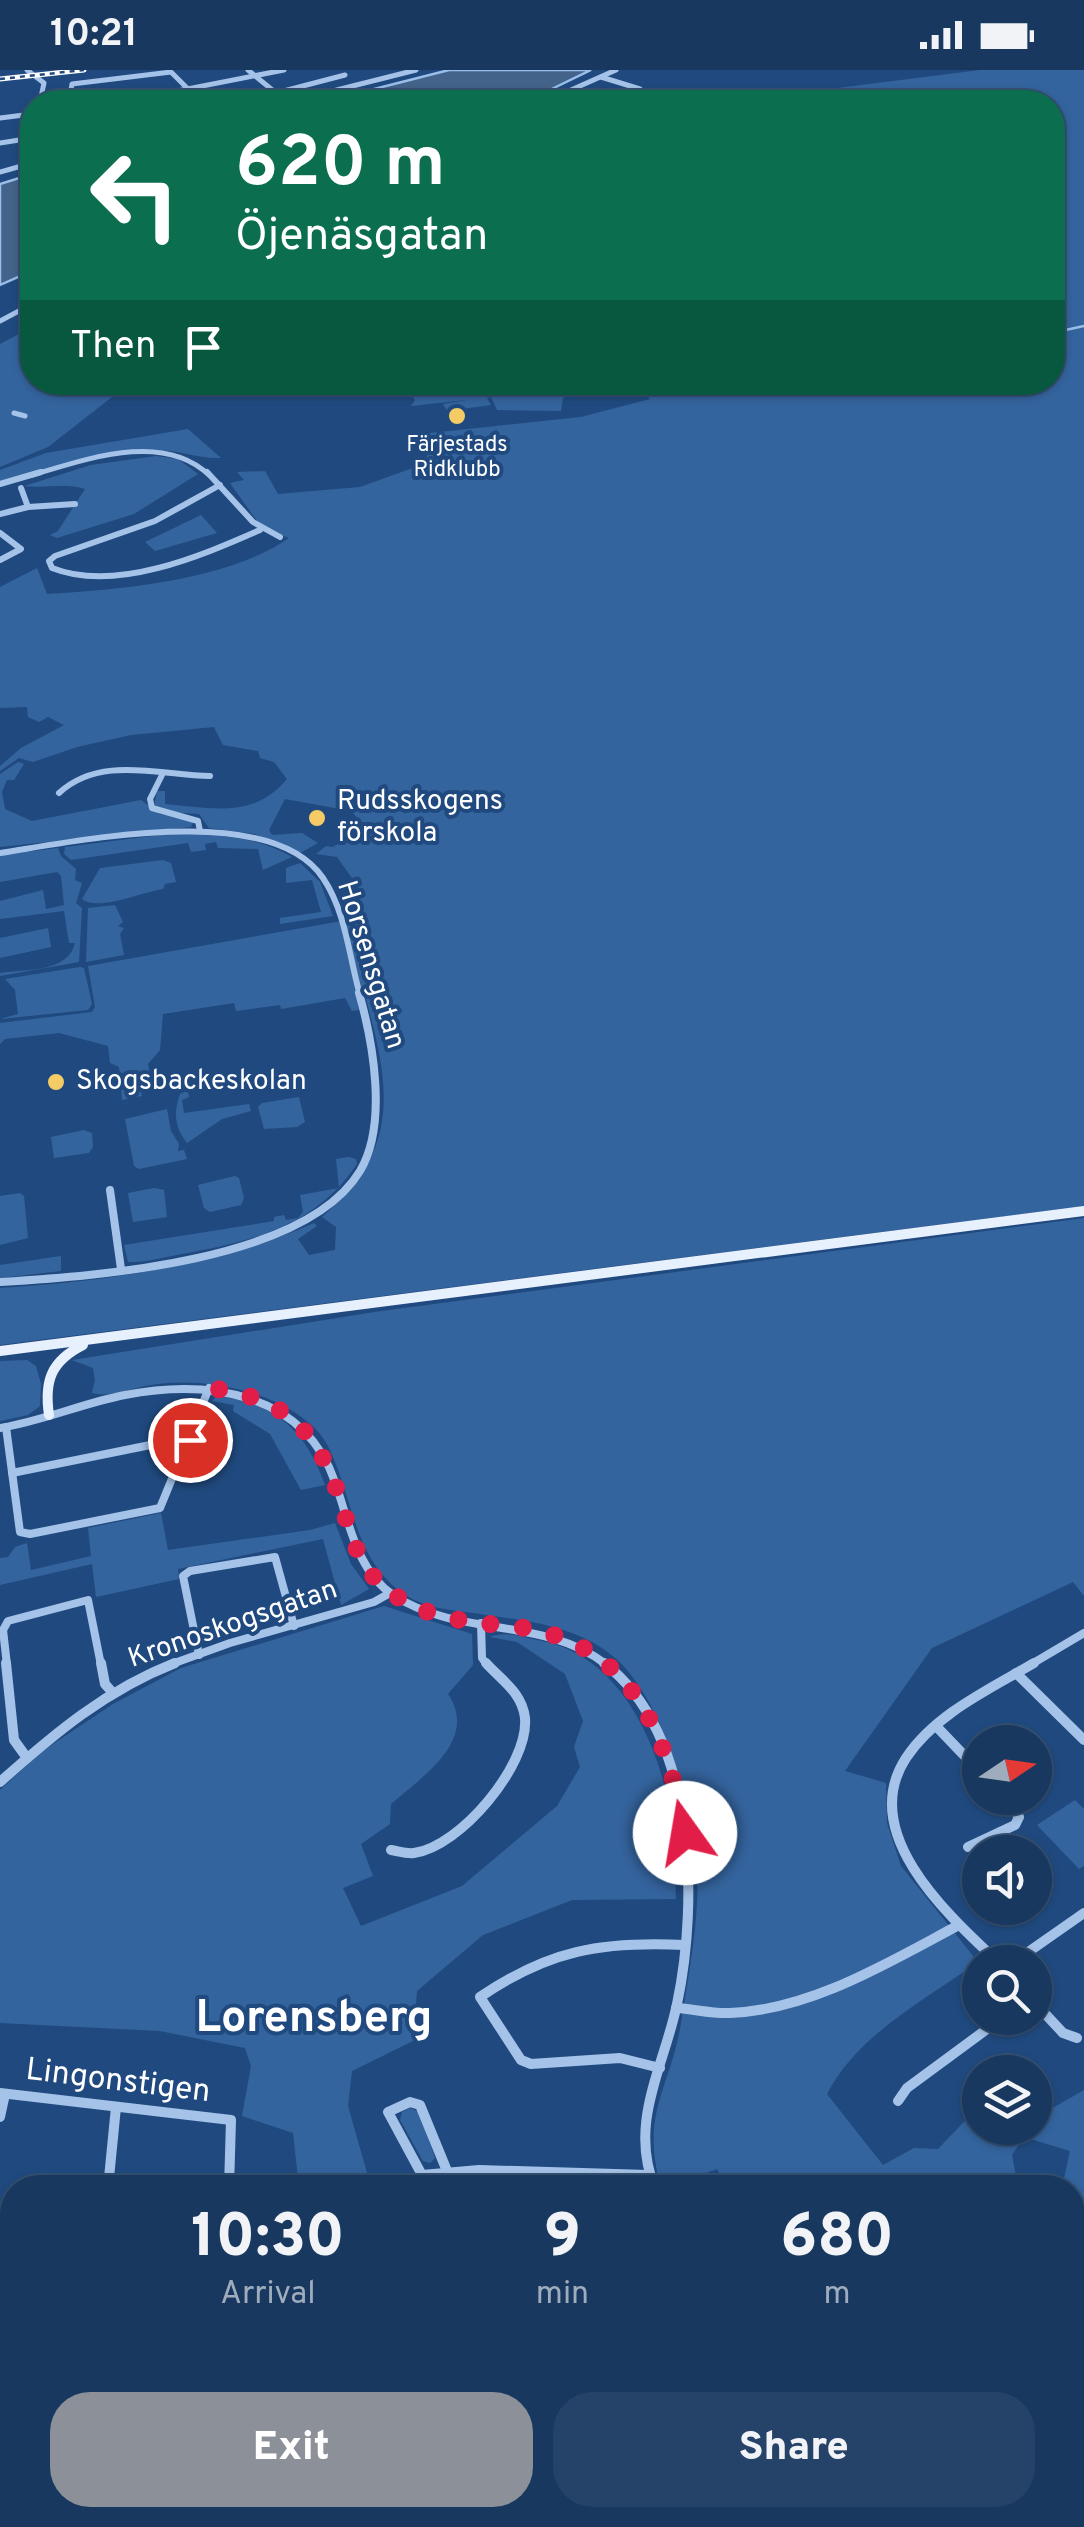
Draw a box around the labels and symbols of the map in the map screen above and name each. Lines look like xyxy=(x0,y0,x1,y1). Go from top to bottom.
marker: Färjestads Ridklubb xyxy=(446,405,468,427)
place label: Färjestads Ridklubb xyxy=(406,432,508,484)
place label: Rudsskogens förskola xyxy=(337,784,503,852)
marker: Rudsskogens förskola xyxy=(306,807,328,829)
street label: Horsensgatan xyxy=(327,877,413,1053)
place label: Skogsbackeskolan xyxy=(76,1064,307,1100)
marker: Skogsbackeskolan xyxy=(45,1071,67,1093)
pin xyxy=(148,1398,233,1483)
street label: Kronoskogsgatan xyxy=(124,1572,342,1678)
north arrow xyxy=(962,1725,1052,1815)
position arrow xyxy=(633,1781,737,1885)
district label: Lorensberg xyxy=(195,1991,433,2048)
street label: Lingonstigen xyxy=(23,2051,213,2113)

